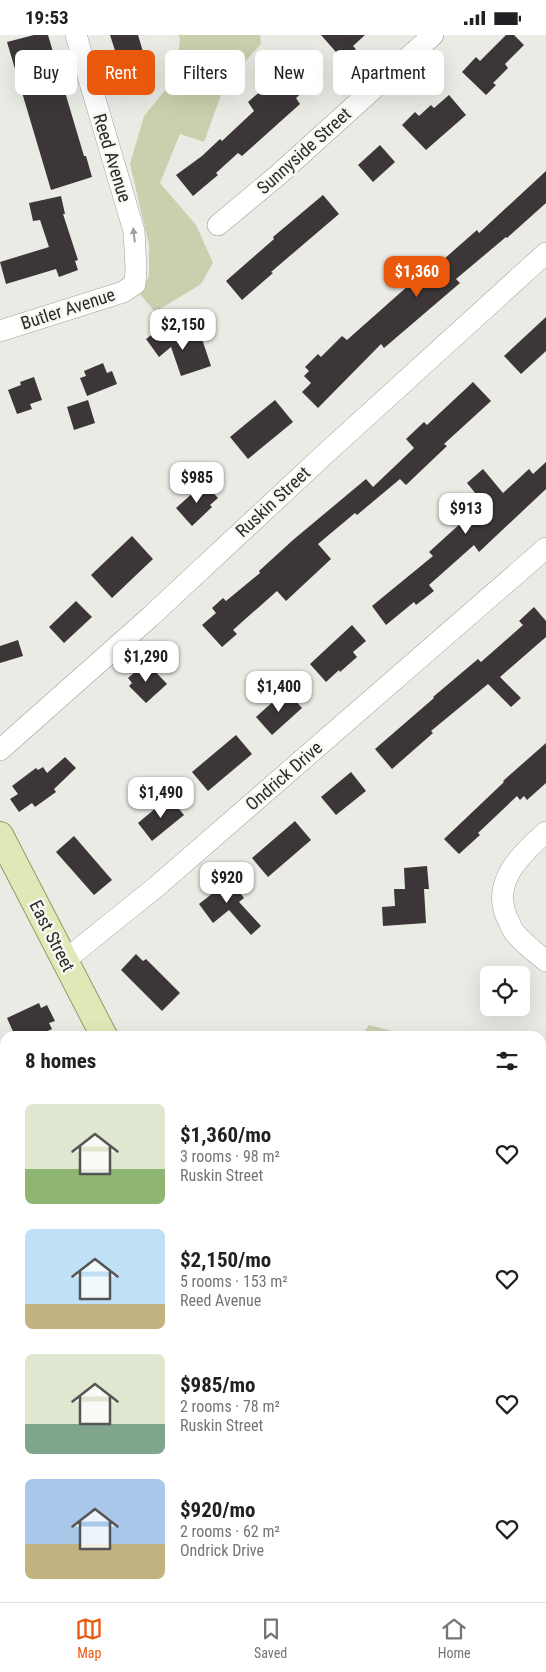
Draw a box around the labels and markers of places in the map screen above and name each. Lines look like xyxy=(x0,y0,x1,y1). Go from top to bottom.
pin: $1,360 xyxy=(376,255,458,298)
pin: $2,150 xyxy=(142,309,224,351)
pin: $985 xyxy=(167,461,227,504)
pin: $913 xyxy=(436,493,496,535)
pin: $1,290 xyxy=(105,641,187,683)
pin: $1,400 xyxy=(238,671,320,713)
pin: $1,490 xyxy=(120,777,202,819)
pin: $920 xyxy=(197,861,257,904)

